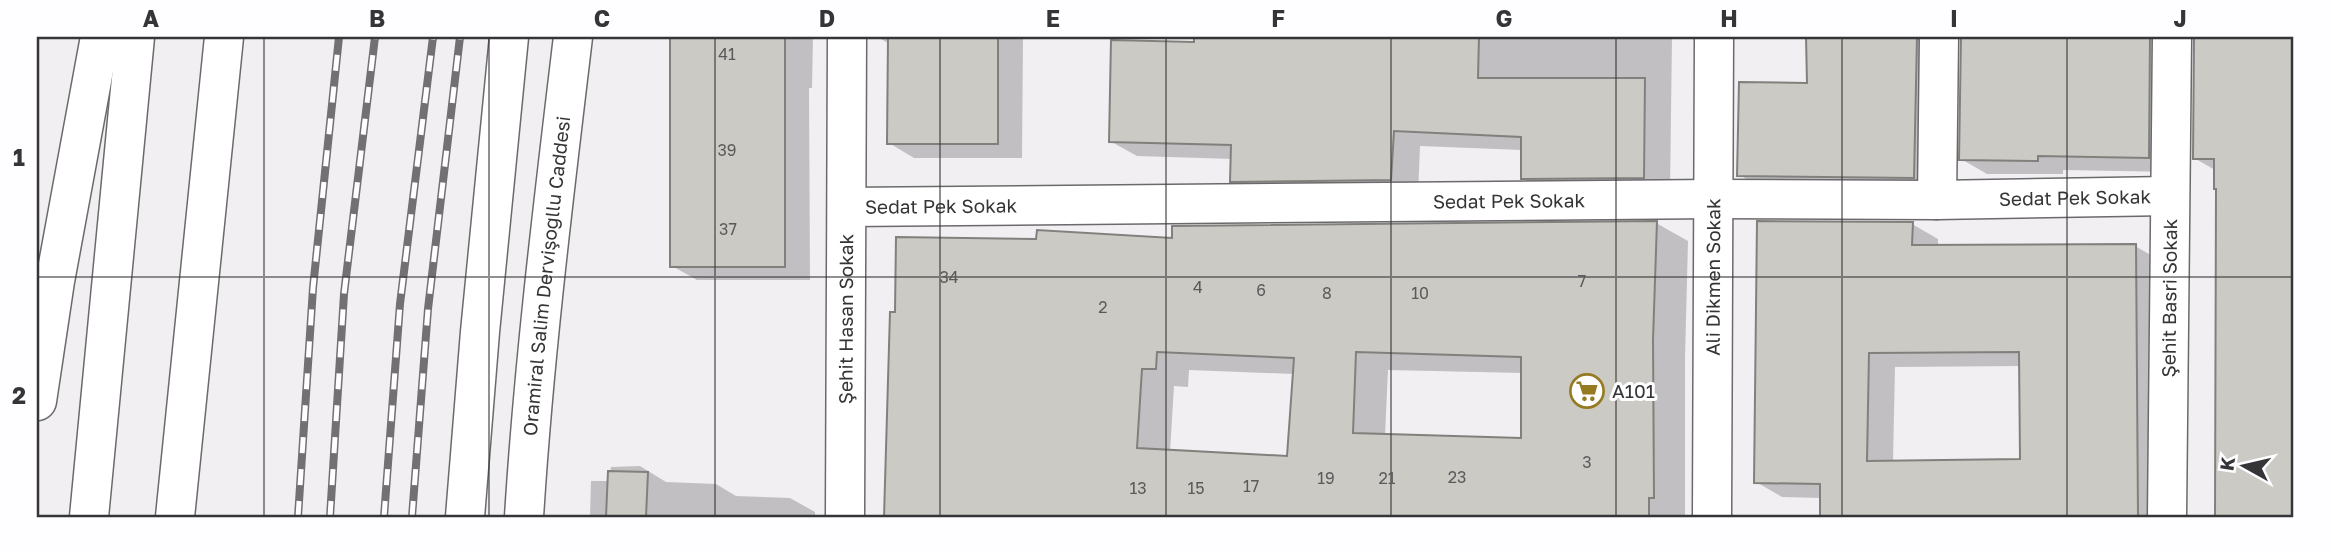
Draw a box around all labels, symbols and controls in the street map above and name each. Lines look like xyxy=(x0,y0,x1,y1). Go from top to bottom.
text: A xyxy=(143,4,160,32)
text: B xyxy=(369,4,385,32)
text: C xyxy=(594,4,610,32)
text: D xyxy=(819,4,835,32)
text: E xyxy=(1046,4,1060,32)
text: F xyxy=(1271,4,1285,32)
text: G xyxy=(1496,4,1512,32)
text: H xyxy=(1720,4,1738,32)
text: I xyxy=(1950,4,1958,32)
text: J xyxy=(2173,4,2187,32)
house number: 41 xyxy=(718,44,736,64)
street label: Oramiral Salim Dervişoğllu Caddesi xyxy=(518,115,574,437)
house number: 39 xyxy=(717,140,737,160)
text: 1 xyxy=(13,143,25,171)
street label: Sedat Pek Sokak xyxy=(1999,184,2151,210)
street label: Sedat Pek Sokak xyxy=(1433,188,1585,213)
street label: Sedat Pek Sokak xyxy=(865,193,1017,218)
street label: Ali Dikmen Sokak xyxy=(1701,198,1724,356)
street label: Şehit Basri Sokak xyxy=(2156,218,2181,378)
house number: 37 xyxy=(719,219,737,239)
street label: Şehit Hasan Sokak xyxy=(833,233,857,404)
house number: 34 xyxy=(939,267,959,287)
house number: 7 xyxy=(1578,271,1586,291)
house number: 4 xyxy=(1193,277,1203,297)
house number: 6 xyxy=(1256,280,1266,300)
house number: 8 xyxy=(1322,283,1332,303)
house number: 10 xyxy=(1411,283,1429,303)
house number: 2 xyxy=(1098,297,1108,317)
supermarket icon: A101 xyxy=(1568,372,1606,410)
place label: A101 xyxy=(1612,379,1655,402)
text: 2 xyxy=(12,381,26,409)
north arrow xyxy=(2208,432,2278,502)
house number: 3 xyxy=(1582,452,1592,472)
text: K xyxy=(2214,455,2239,472)
house number: 23 xyxy=(1448,467,1466,487)
house number: 19 xyxy=(1317,468,1335,488)
house number: 21 xyxy=(1378,468,1396,488)
house number: 17 xyxy=(1243,476,1259,496)
house number: 13 xyxy=(1129,478,1147,498)
house number: 15 xyxy=(1187,478,1205,498)

